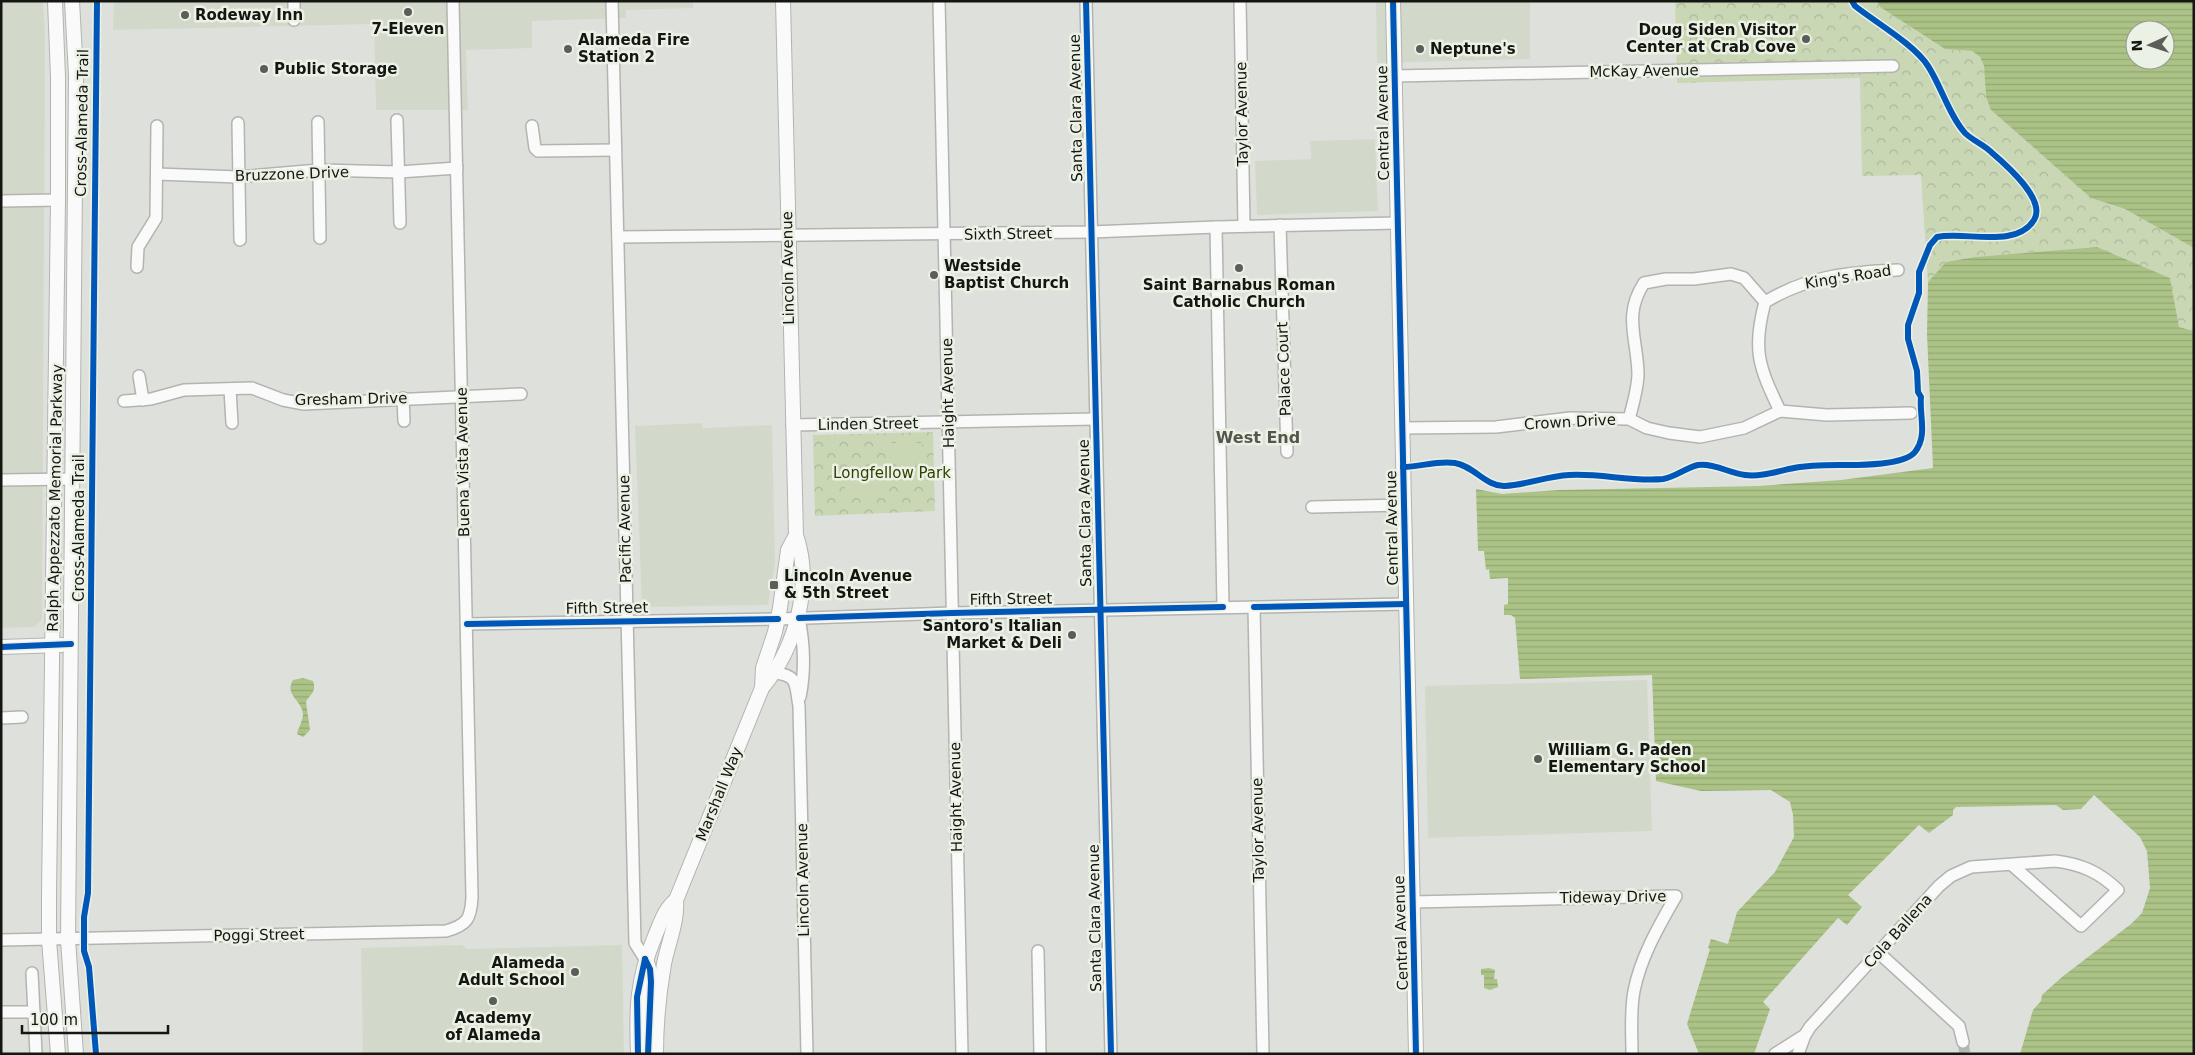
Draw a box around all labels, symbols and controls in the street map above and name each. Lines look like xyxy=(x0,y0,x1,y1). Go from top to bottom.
place label: Rodeway Inn xyxy=(195,6,303,24)
marker: 7-Eleven xyxy=(402,6,414,18)
marker: Rodeway Inn xyxy=(179,9,191,21)
place label: 7-Eleven xyxy=(372,20,444,38)
north arrow xyxy=(2125,20,2175,70)
place label: Doug Siden Visitor Center at Crab Cove xyxy=(1626,21,1797,56)
place label: Alameda Fire Station 2 xyxy=(578,31,690,66)
marker: Doug Siden Visitor Center at Crab Cove xyxy=(1800,33,1812,45)
street label: Santa Clara Avenue xyxy=(1066,34,1086,182)
text: N xyxy=(2129,39,2145,52)
place label: Neptune's xyxy=(1430,40,1516,58)
marker: Alameda Fire Station 2 xyxy=(562,43,574,55)
marker: Neptune's xyxy=(1414,43,1426,55)
street label: Cross-Alameda Trail xyxy=(72,49,92,197)
place label: Public Storage xyxy=(274,60,398,78)
street label: Taylor Avenue xyxy=(1232,61,1252,168)
street label: McKay Avenue xyxy=(1589,61,1699,81)
marker: Public Storage xyxy=(258,63,270,75)
street label: Central Avenue xyxy=(1373,65,1393,181)
street label: Bruzzone Drive xyxy=(235,163,349,185)
street label: Lincoln Avenue xyxy=(778,211,798,325)
street label: Sixth Street xyxy=(964,224,1052,244)
place label: Westside Baptist Church xyxy=(944,257,1069,292)
street label: King's Road xyxy=(1803,261,1893,293)
marker: Saint Barnabus Roman Catholic Church xyxy=(1233,262,1245,274)
marker: Westside Baptist Church xyxy=(928,269,940,281)
place label: Saint Barnabus Roman Catholic Church xyxy=(1143,276,1335,311)
street label: Palace Court xyxy=(1273,321,1295,416)
street label: Haight Avenue xyxy=(938,338,958,448)
street label: Ralph Appezzato Memorial Parkway xyxy=(44,364,66,632)
street label: Buena Vista Avenue xyxy=(453,387,473,537)
street label: Gresham Drive xyxy=(295,389,407,409)
street label: Crown Drive xyxy=(1524,411,1616,433)
street label: Linden Street xyxy=(818,414,919,434)
district label: West End xyxy=(1216,428,1300,447)
street label: Santa Clara Avenue xyxy=(1075,439,1095,587)
street label: Cross-Alameda Trail xyxy=(70,454,88,602)
park label: Longfellow Park xyxy=(833,464,951,482)
street label: Central Avenue xyxy=(1382,470,1402,586)
street label: Pacific Avenue xyxy=(615,475,635,583)
place label: Lincoln Avenue & 5th Street xyxy=(784,567,912,602)
marker: Lincoln Avenue & 5th Street xyxy=(768,579,780,591)
street label: Fifth Street xyxy=(970,589,1052,609)
street label: Fifth Street xyxy=(566,598,648,618)
place label: Santoro's Italian Market & Deli xyxy=(923,617,1062,652)
marker: Santoro's Italian Market & Deli xyxy=(1066,629,1078,641)
place label: William G. Paden Elementary School xyxy=(1548,741,1706,776)
street label: Haight Avenue xyxy=(946,742,966,852)
street label: Marshall Way xyxy=(692,744,746,844)
marker: William G. Paden Elementary School xyxy=(1532,753,1544,765)
street label: Taylor Avenue xyxy=(1248,777,1268,884)
street label: Lincoln Avenue xyxy=(793,823,813,937)
street label: Santa Clara Avenue xyxy=(1085,844,1105,992)
street label: Central Avenue xyxy=(1390,875,1412,991)
street label: Tideway Drive xyxy=(1558,887,1667,907)
street label: Cola Ballena xyxy=(1860,890,1936,972)
street label: Poggi Street xyxy=(213,925,305,945)
place label: Alameda Adult School xyxy=(458,954,565,989)
marker: Alameda Adult School xyxy=(569,966,581,978)
marker: Academy of Alameda xyxy=(487,995,499,1007)
scale bar xyxy=(22,1002,169,1034)
place label: Academy of Alameda xyxy=(445,1009,541,1044)
text: 100 m xyxy=(30,1011,78,1029)

